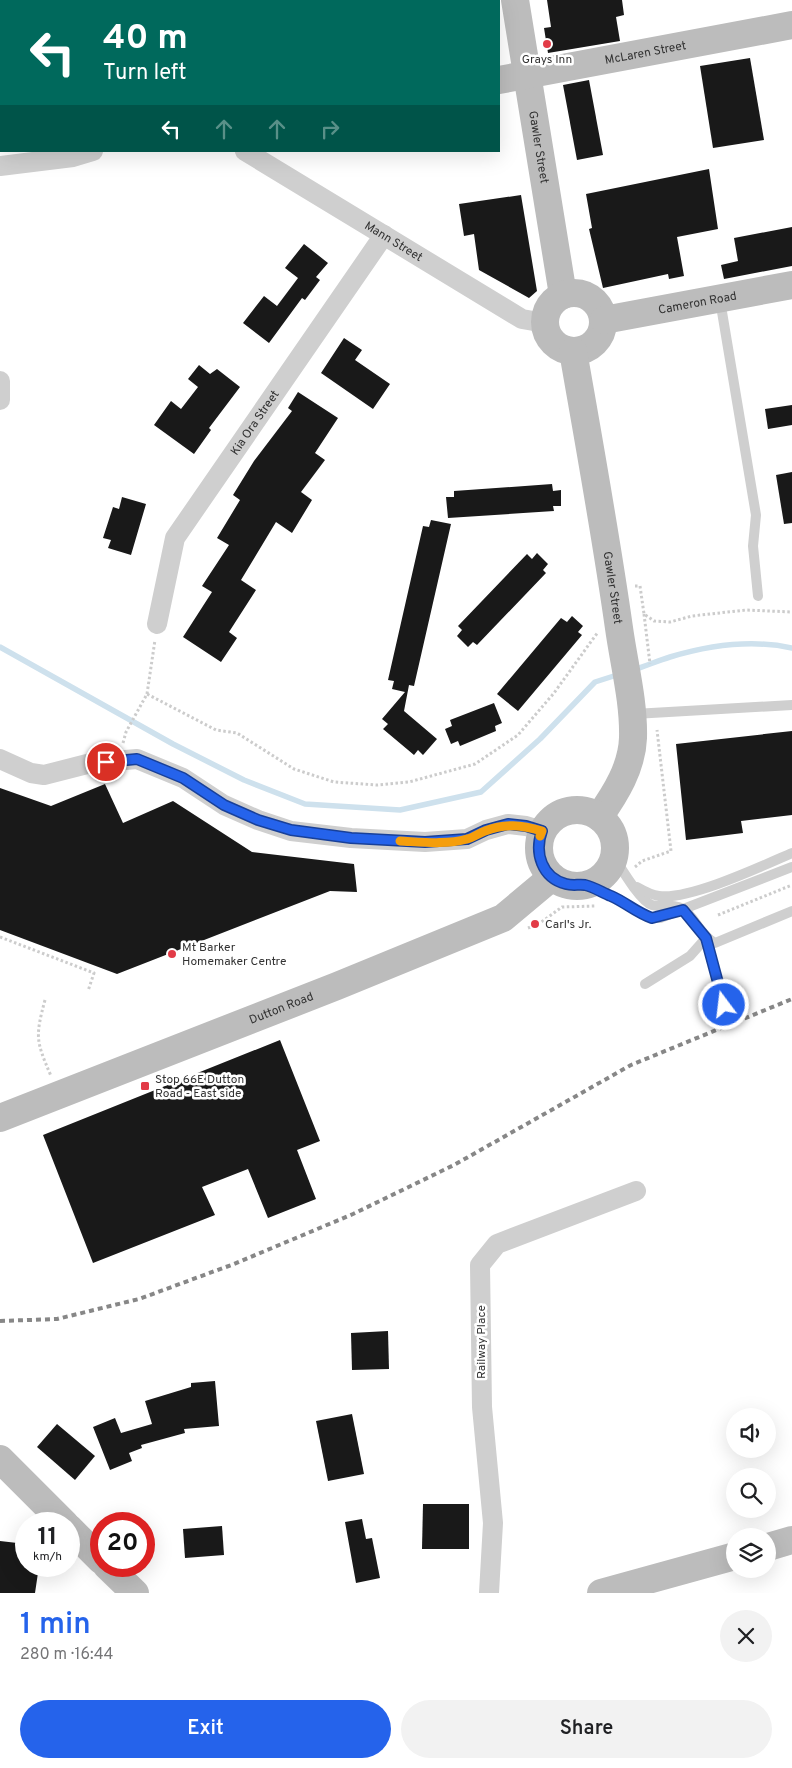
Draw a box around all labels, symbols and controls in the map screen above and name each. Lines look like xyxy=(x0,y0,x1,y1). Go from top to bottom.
text: 40 m xyxy=(103,17,188,61)
icon: left xyxy=(20,20,85,85)
marker: Grays Inn xyxy=(541,38,553,50)
street label: McLaren Street xyxy=(604,38,688,69)
place label: Grays Inn xyxy=(522,52,572,68)
text: Turn left xyxy=(103,60,186,87)
street label: Gawler Street xyxy=(524,110,552,185)
icon: left xyxy=(157,115,185,143)
icon: ahead xyxy=(210,115,238,143)
icon: ahead xyxy=(263,115,291,143)
icon: right xyxy=(316,115,344,143)
street label: Mann Street xyxy=(361,218,425,266)
street label: Cameron Road xyxy=(657,288,738,319)
street label: Kia Ora Street xyxy=(227,388,283,459)
street label: Gawler Street xyxy=(599,550,625,625)
pin xyxy=(85,741,127,783)
icon: arrive xyxy=(92,748,120,776)
place label: Carl's Jr. xyxy=(545,917,592,933)
marker: Carl's Jr. xyxy=(529,918,541,930)
place label: Mt Barker Homemaker Centre xyxy=(182,940,286,970)
marker: Mt Barker Homemaker Centre xyxy=(166,948,178,960)
position arrow xyxy=(697,978,749,1030)
street label: Dutton Road xyxy=(247,989,316,1029)
place label: Stop 66E Dutton Road - East side xyxy=(155,1072,244,1102)
marker: Stop 66E Dutton Road - East side xyxy=(139,1080,151,1092)
street label: Railway Place xyxy=(474,1305,490,1379)
map controls xyxy=(726,1408,776,1578)
button: sound xyxy=(726,1408,776,1458)
button: search xyxy=(726,1468,776,1518)
speed limit sign: 20 xyxy=(90,1512,155,1577)
text: 11 xyxy=(37,1522,58,1554)
button: layers xyxy=(726,1528,776,1578)
text: km/h xyxy=(33,1549,62,1565)
text: 1 min xyxy=(20,1607,91,1644)
button: close xyxy=(720,1610,772,1662)
text: 280 m · 16:44 xyxy=(20,1645,114,1665)
button: Exit xyxy=(20,1700,391,1758)
button: Share xyxy=(401,1700,772,1758)

